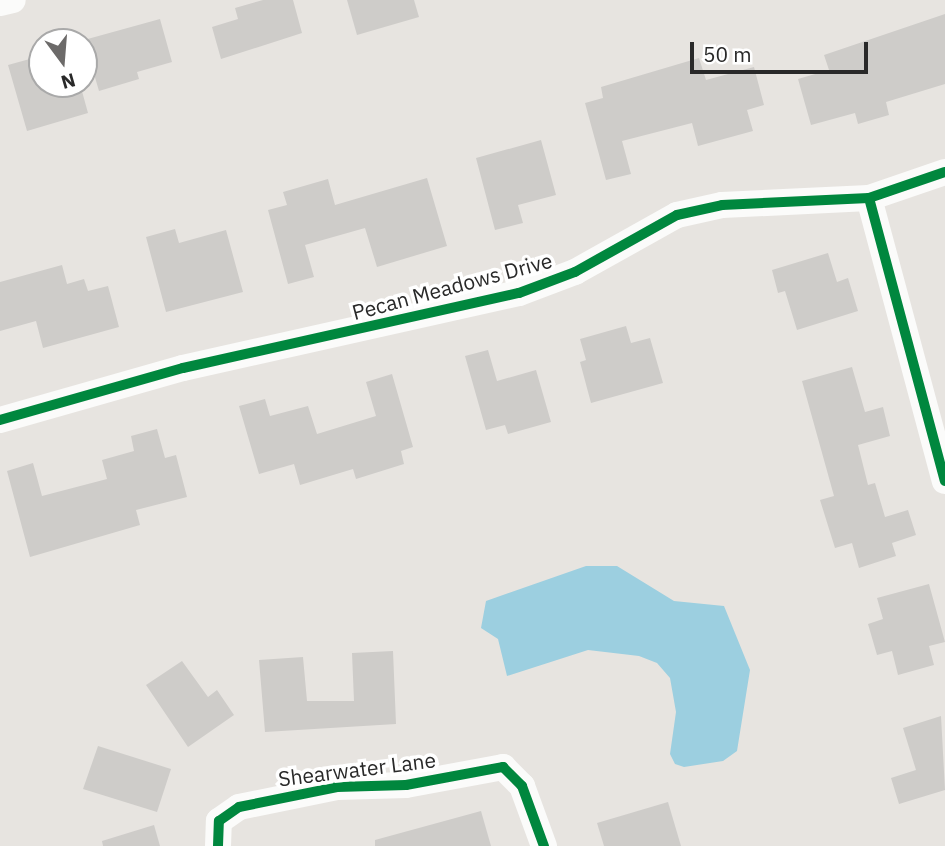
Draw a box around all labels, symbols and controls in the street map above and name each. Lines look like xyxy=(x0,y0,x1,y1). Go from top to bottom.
north arrow xyxy=(28,28,98,98)
scale bar xyxy=(693,28,872,72)
text: 50 m xyxy=(703,40,752,68)
text: N xyxy=(58,68,78,95)
street label: Pecan Meadows Drive xyxy=(349,247,555,325)
street label: Shearwater Lane xyxy=(277,747,437,791)

